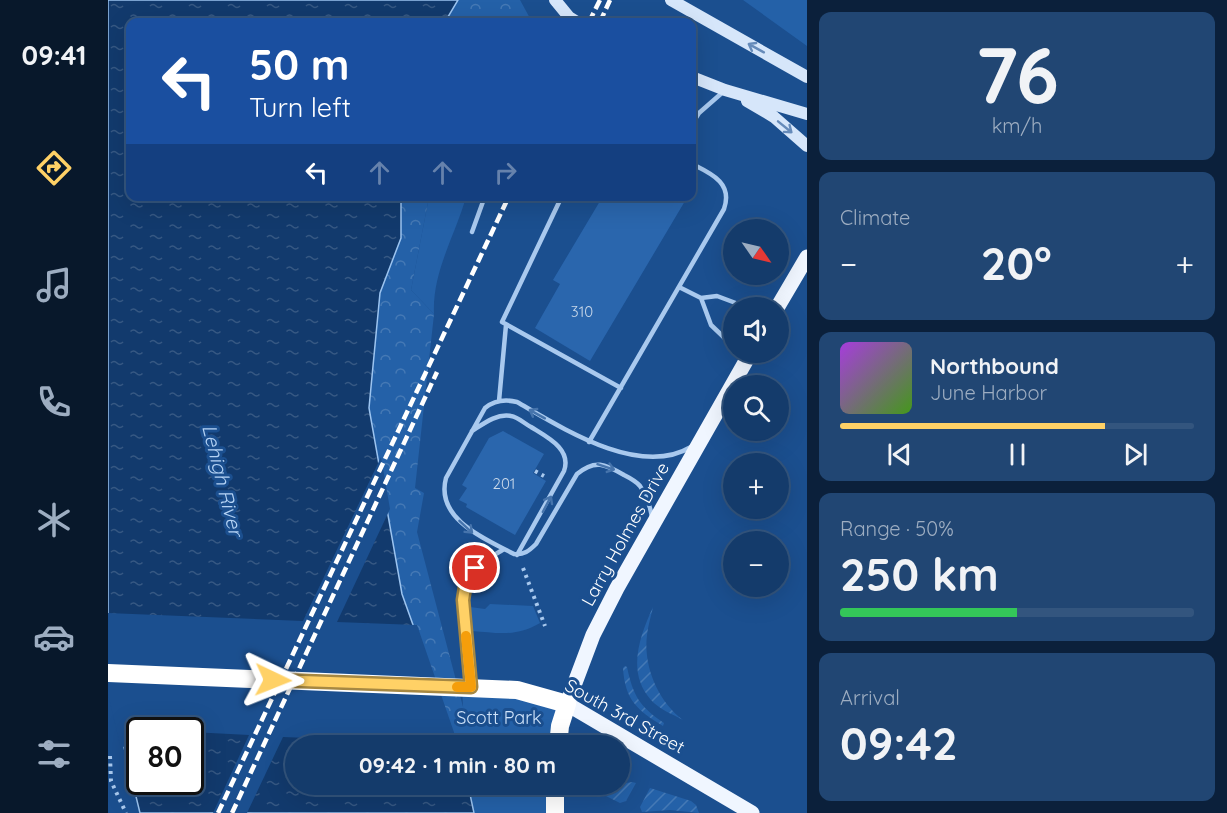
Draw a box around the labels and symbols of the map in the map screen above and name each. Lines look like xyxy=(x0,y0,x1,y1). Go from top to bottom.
one-way arrow xyxy=(748,42,765,54)
one-way arrow xyxy=(777,120,793,133)
north arrow xyxy=(723,219,789,285)
house number: 310 xyxy=(571,302,593,321)
one-way arrow xyxy=(529,408,547,419)
water label: Lehigh River xyxy=(197,422,249,541)
street label: Larry Holmes Drive xyxy=(576,458,674,610)
one-way arrow xyxy=(596,462,615,473)
house number: 201 xyxy=(493,474,515,493)
one-way arrow xyxy=(541,496,553,513)
one-way arrow xyxy=(459,520,474,534)
pin xyxy=(449,542,500,593)
position arrow xyxy=(241,648,305,712)
street label: South 3rd Street xyxy=(561,674,689,758)
park label: Scott Park xyxy=(456,706,542,729)
speed limit sign: 80 xyxy=(126,717,204,795)

